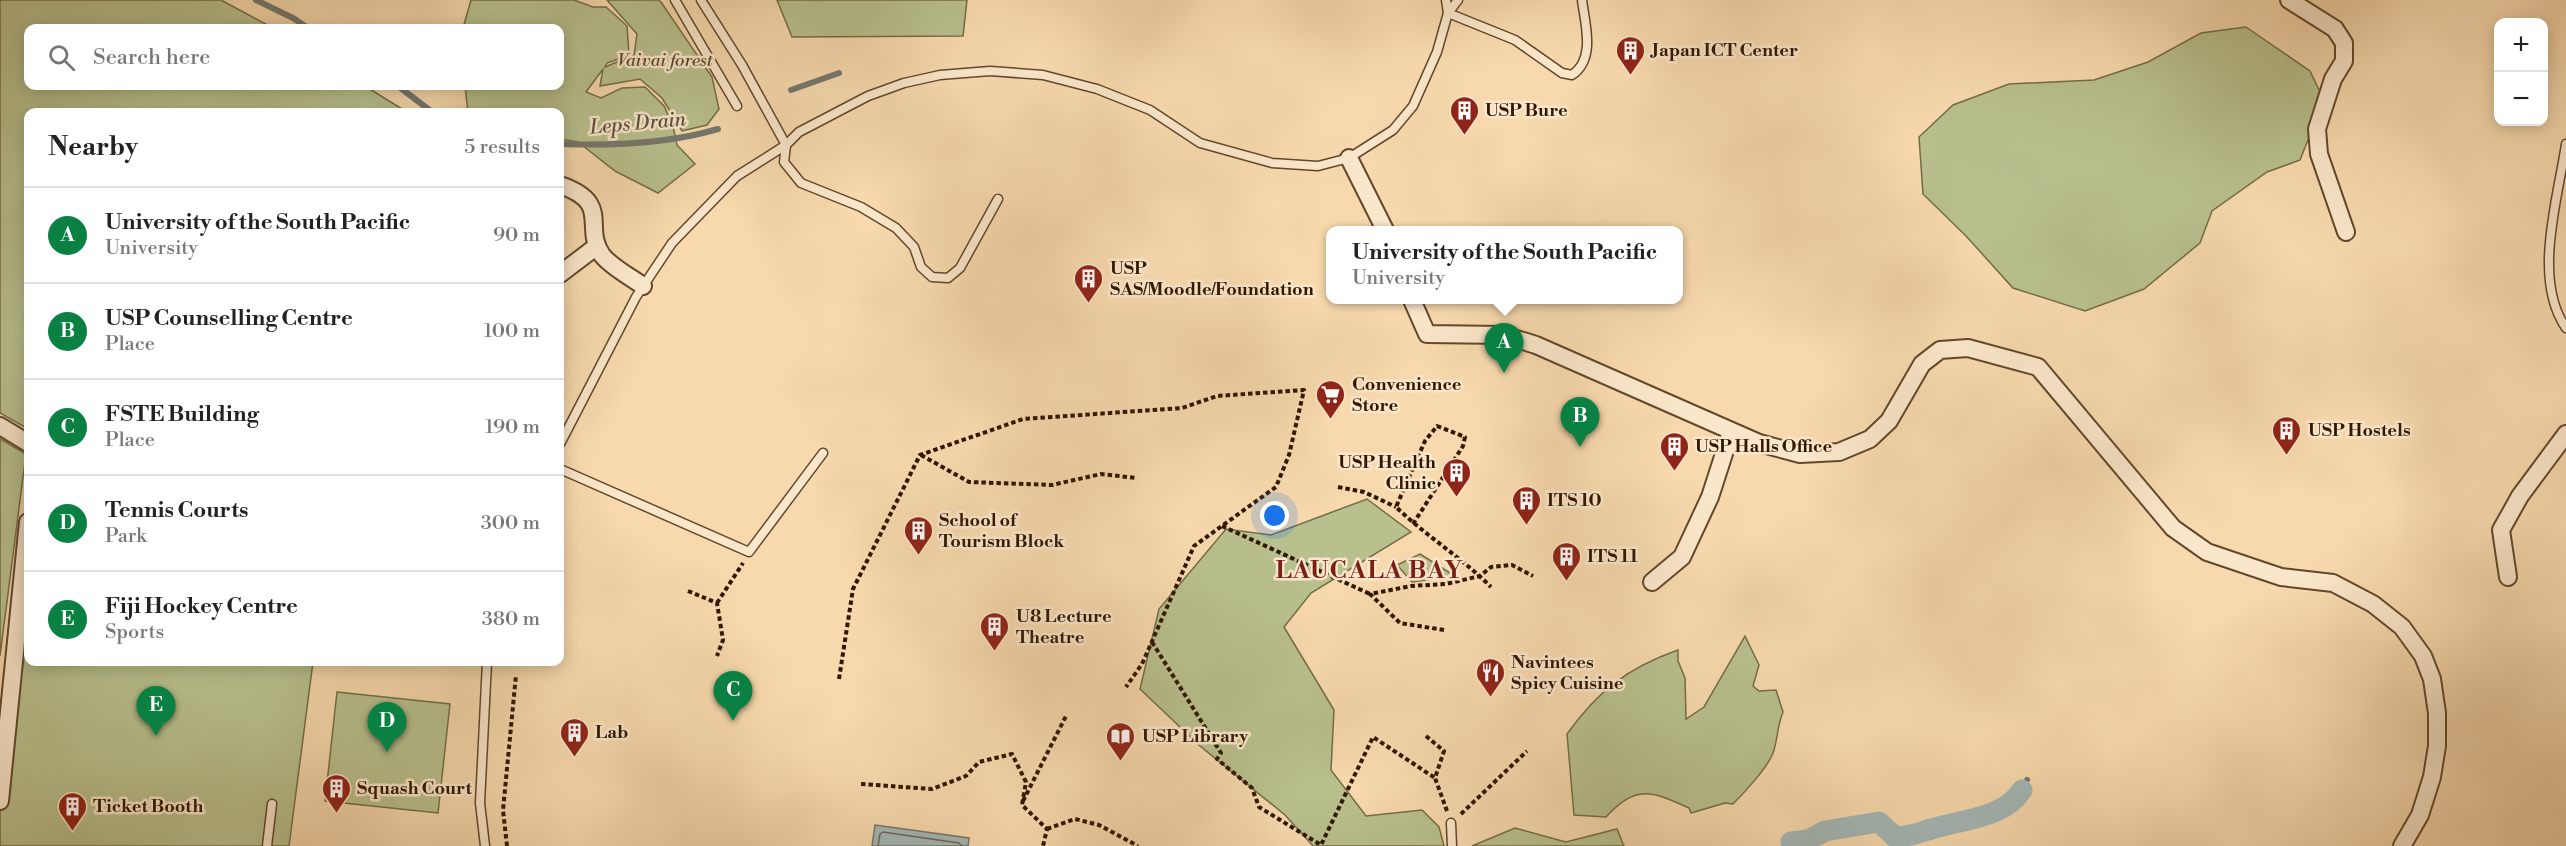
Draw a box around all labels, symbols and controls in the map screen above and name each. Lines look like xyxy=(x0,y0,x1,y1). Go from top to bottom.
map controls xyxy=(2494,18,2548,126)
button: + xyxy=(2494,18,2548,72)
search box xyxy=(24,24,564,90)
building icon: Japan ICT Center xyxy=(1615,34,1647,76)
place label: Japan ICT Center xyxy=(1649,39,1798,62)
icon: search xyxy=(45,41,78,74)
text: Search here xyxy=(93,44,210,71)
park label: Vaivai forest xyxy=(617,49,714,72)
button: − xyxy=(2494,72,2548,126)
building icon: USP Bure xyxy=(1448,94,1480,136)
place label: USP Bure xyxy=(1485,99,1568,122)
water label: Leps Drain xyxy=(588,107,688,141)
text: Nearby xyxy=(48,131,138,163)
text: 5 results xyxy=(464,135,540,160)
text: University of the South Pacific xyxy=(105,209,410,236)
text: A xyxy=(60,223,75,248)
text: 90 m xyxy=(493,223,540,248)
popup xyxy=(1326,226,1683,304)
text: University xyxy=(105,236,198,261)
text: University of the South Pacific xyxy=(1352,239,1657,266)
place label: USP SAS/Moodle/Foundation xyxy=(1110,257,1314,301)
building icon: USP SAS/Moodle/Foundation xyxy=(1073,262,1105,304)
text: University xyxy=(1352,266,1445,291)
text: USP Counselling Centre xyxy=(105,305,353,332)
text: B xyxy=(60,319,75,344)
text: 100 m xyxy=(484,319,540,344)
pin: A xyxy=(1484,324,1524,373)
text: Place xyxy=(105,332,155,357)
place label: Convenience Store xyxy=(1352,373,1462,417)
supermarket icon: Convenience Store xyxy=(1315,378,1347,420)
pin: B xyxy=(1560,398,1600,447)
text: FSTE Building xyxy=(105,401,259,428)
building icon: USP Hostels xyxy=(2271,414,2303,456)
text: C xyxy=(60,415,75,440)
text: 190 m xyxy=(485,415,540,440)
place label: USP Hostels xyxy=(2308,419,2411,442)
text: Place xyxy=(105,428,155,453)
building icon: USP Halls Office xyxy=(1658,430,1690,472)
place label: USP Halls Office xyxy=(1695,435,1832,458)
place label: USP Health Clinic xyxy=(1338,451,1436,495)
building icon: USP Health Clinic xyxy=(1441,456,1473,498)
building icon: ITS 10 xyxy=(1510,484,1542,526)
place label: ITS 10 xyxy=(1547,489,1601,512)
text: Tennis Courts xyxy=(105,497,249,524)
your location xyxy=(1260,501,1289,530)
place label: School of Tourism Block xyxy=(939,509,1065,553)
text: D xyxy=(60,511,75,536)
text: 300 m xyxy=(481,511,540,536)
building icon: School of Tourism Block xyxy=(902,514,934,556)
text: Park xyxy=(105,524,147,549)
building icon: ITS 11 xyxy=(1550,540,1582,582)
place label: ITS 11 xyxy=(1587,545,1639,568)
district label: LAUCALA BAY xyxy=(1276,556,1464,586)
text: Fiji Hockey Centre xyxy=(105,593,298,620)
place label: U8 Lecture Theatre xyxy=(1016,605,1112,649)
text: E xyxy=(61,607,74,632)
text: 380 m xyxy=(482,607,540,632)
building icon: U8 Lecture Theatre xyxy=(979,610,1011,652)
text: Sports xyxy=(105,620,164,645)
place label: Navintees Spicy Cuisine xyxy=(1511,651,1624,695)
restaurant icon: Navintees Spicy Cuisine xyxy=(1474,656,1506,698)
pin: C xyxy=(714,672,752,721)
pin: E xyxy=(136,686,176,736)
pin: D xyxy=(368,702,406,752)
building icon: Lab xyxy=(558,716,590,758)
library icon: USP Library xyxy=(1105,720,1137,762)
place label: Lab xyxy=(595,721,628,744)
place label: USP Library xyxy=(1142,725,1249,748)
building icon: Squash Court xyxy=(320,772,352,814)
place label: Squash Court xyxy=(357,777,473,800)
building icon: Ticket Booth xyxy=(56,790,88,832)
place label: Ticket Booth xyxy=(93,795,203,818)

